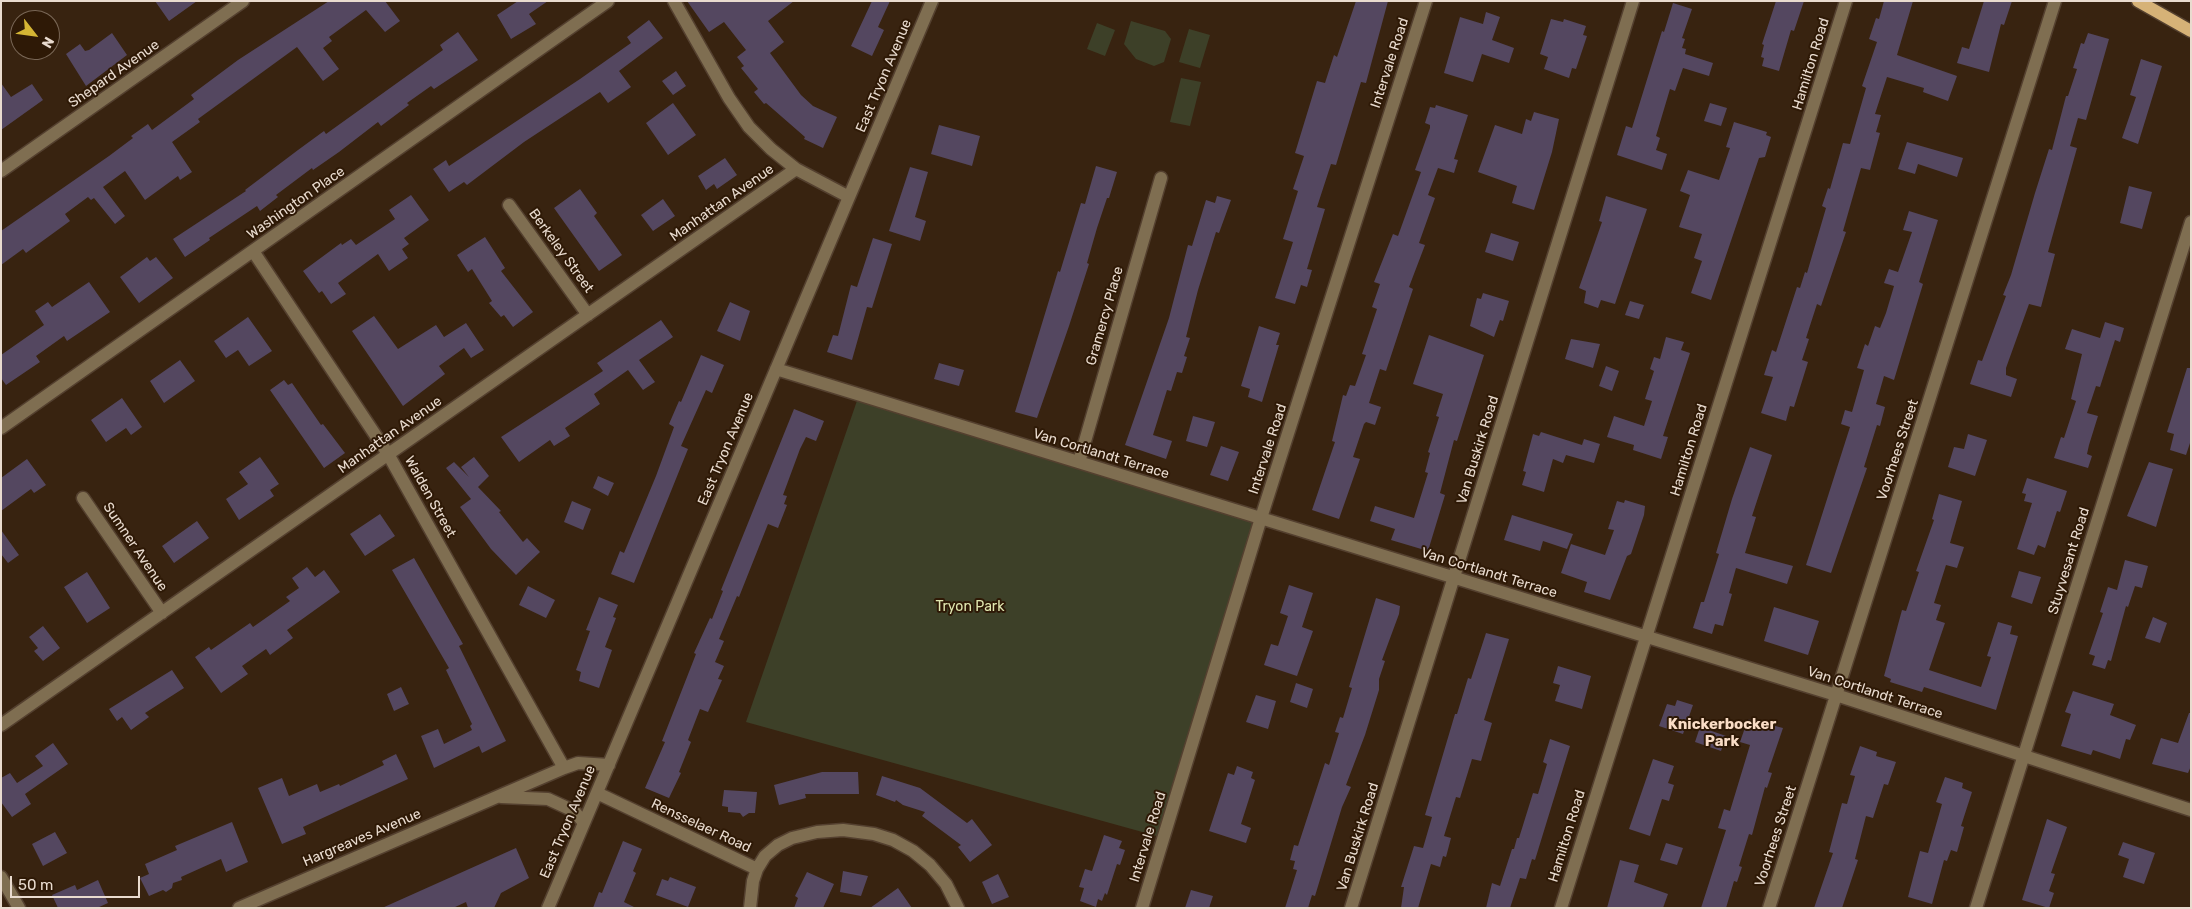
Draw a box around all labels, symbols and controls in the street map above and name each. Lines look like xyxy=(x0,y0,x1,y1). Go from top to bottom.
north arrow xyxy=(10,10,60,60)
street label: Intervale Road xyxy=(1368,16,1412,110)
street label: Hamilton Road xyxy=(1789,16,1833,112)
street label: East Tryon Avenue xyxy=(853,17,915,135)
text: N xyxy=(38,34,57,51)
street label: Shepard Avenue xyxy=(65,36,163,112)
street label: Manhattan Avenue xyxy=(667,161,777,245)
street label: Washington Place xyxy=(244,163,348,243)
street label: Berkeley Street xyxy=(525,206,597,296)
street label: Gramercy Place xyxy=(1083,265,1127,367)
street label: East Tryon Avenue xyxy=(695,390,757,508)
street label: Manhattan Avenue xyxy=(335,393,445,477)
street label: Van Buskirk Road xyxy=(1453,394,1503,506)
street label: Voorhees Street xyxy=(1874,397,1922,503)
street label: Intervale Road xyxy=(1246,402,1290,496)
street label: Hamilton Road xyxy=(1667,402,1711,498)
street label: Van Cortlandt Terrace xyxy=(1031,425,1171,483)
street label: Walden Street xyxy=(401,453,459,541)
street label: Sumner Avenue xyxy=(99,499,171,595)
street label: Stuyvesant Road xyxy=(2045,505,2093,617)
street label: Van Cortlandt Terrace xyxy=(1419,544,1559,602)
park label: Tryon Park xyxy=(936,599,1004,615)
street label: Van Cortlandt Terrace xyxy=(1805,663,1945,723)
district label: Knickerbocker Park xyxy=(1668,716,1776,751)
street label: East Tryon Avenue xyxy=(537,763,599,881)
street label: Van Buskirk Road xyxy=(1333,781,1383,893)
street label: Voorhees Street xyxy=(1752,783,1800,889)
street label: Hamilton Road xyxy=(1545,788,1589,884)
street label: Intervale Road xyxy=(1126,790,1170,884)
street label: Rensselaer Road xyxy=(648,795,754,857)
street label: Hargreaves Avenue xyxy=(300,805,424,871)
scale bar xyxy=(12,866,142,898)
text: 50 m xyxy=(18,876,53,894)

